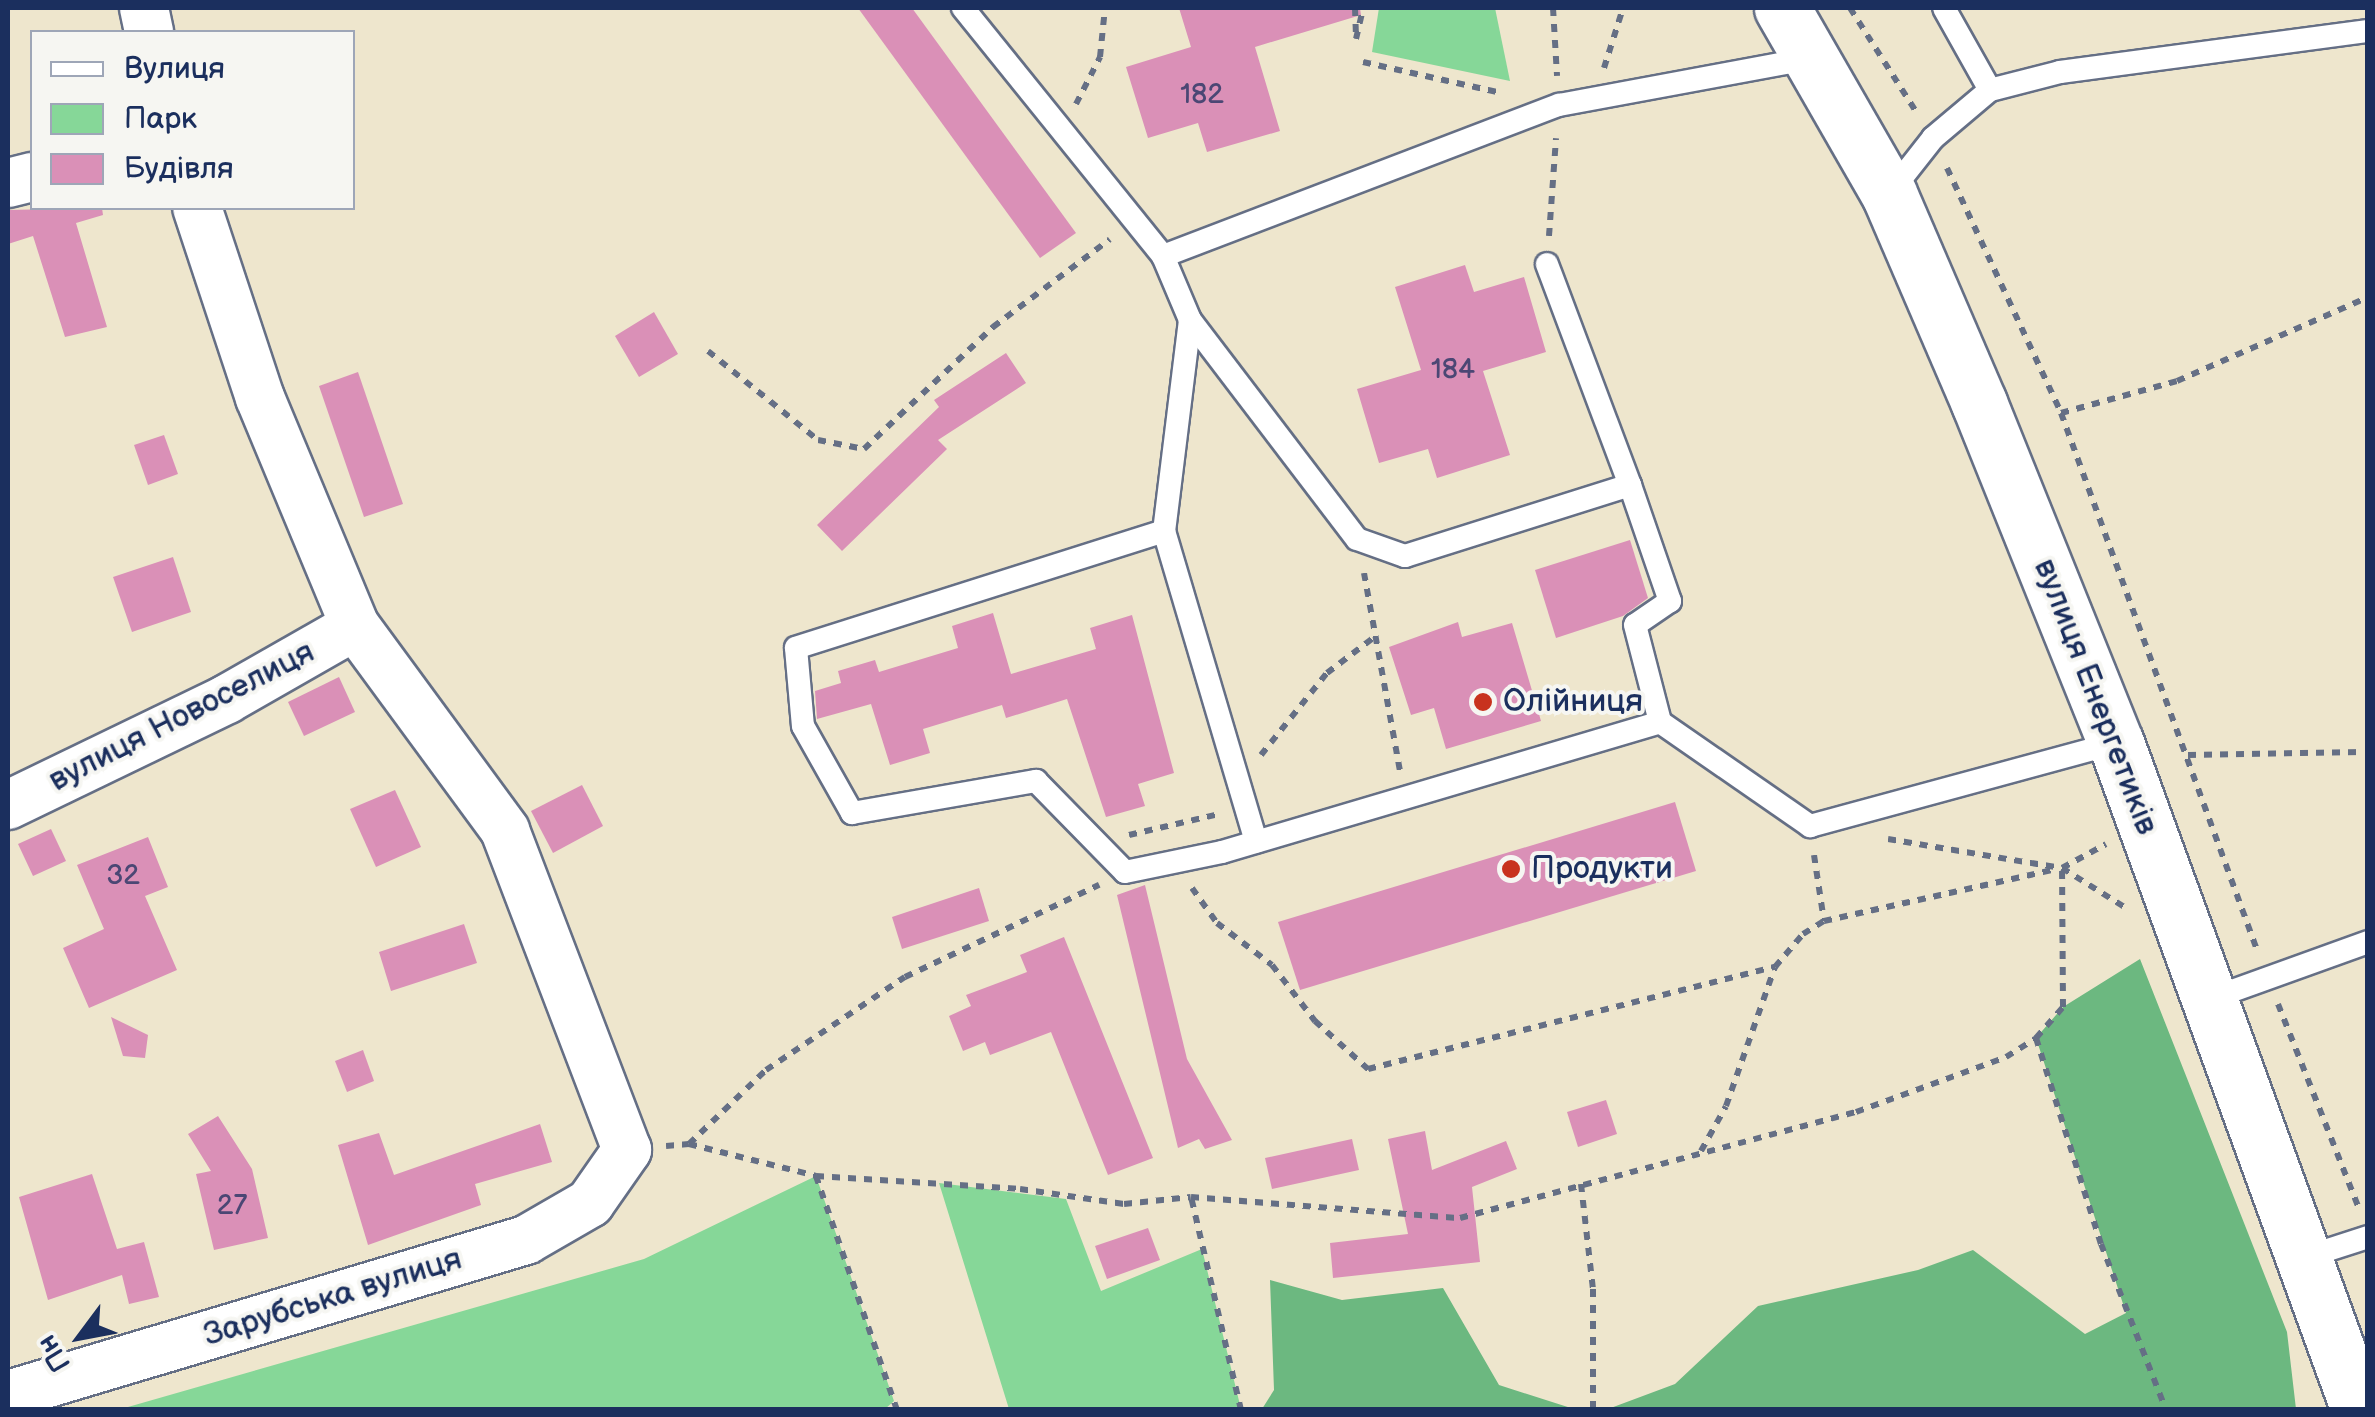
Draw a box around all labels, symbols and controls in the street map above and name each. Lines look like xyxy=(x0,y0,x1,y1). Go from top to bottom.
legend xyxy=(30,30,355,210)
text: Вулиця xyxy=(124,51,225,87)
house number: 182 xyxy=(1180,78,1224,112)
text: Парк xyxy=(124,101,197,137)
text: Будівля xyxy=(124,151,234,187)
house number: 184 xyxy=(1431,353,1475,387)
street label: вулиця Енергетиків xyxy=(2025,554,2165,840)
street label: вулиця Новоселиця xyxy=(43,633,321,801)
place label: Олійниця xyxy=(1503,683,1643,721)
marker: Олійниця xyxy=(1472,691,1494,713)
place label: Продукти xyxy=(1531,850,1673,888)
marker: Продукти xyxy=(1500,858,1522,880)
house number: 32 xyxy=(106,859,140,893)
house number: 27 xyxy=(217,1189,247,1223)
street label: Зарубська вулиця xyxy=(199,1241,467,1355)
north arrow xyxy=(30,1287,130,1387)
text: Пн xyxy=(30,1329,78,1378)

